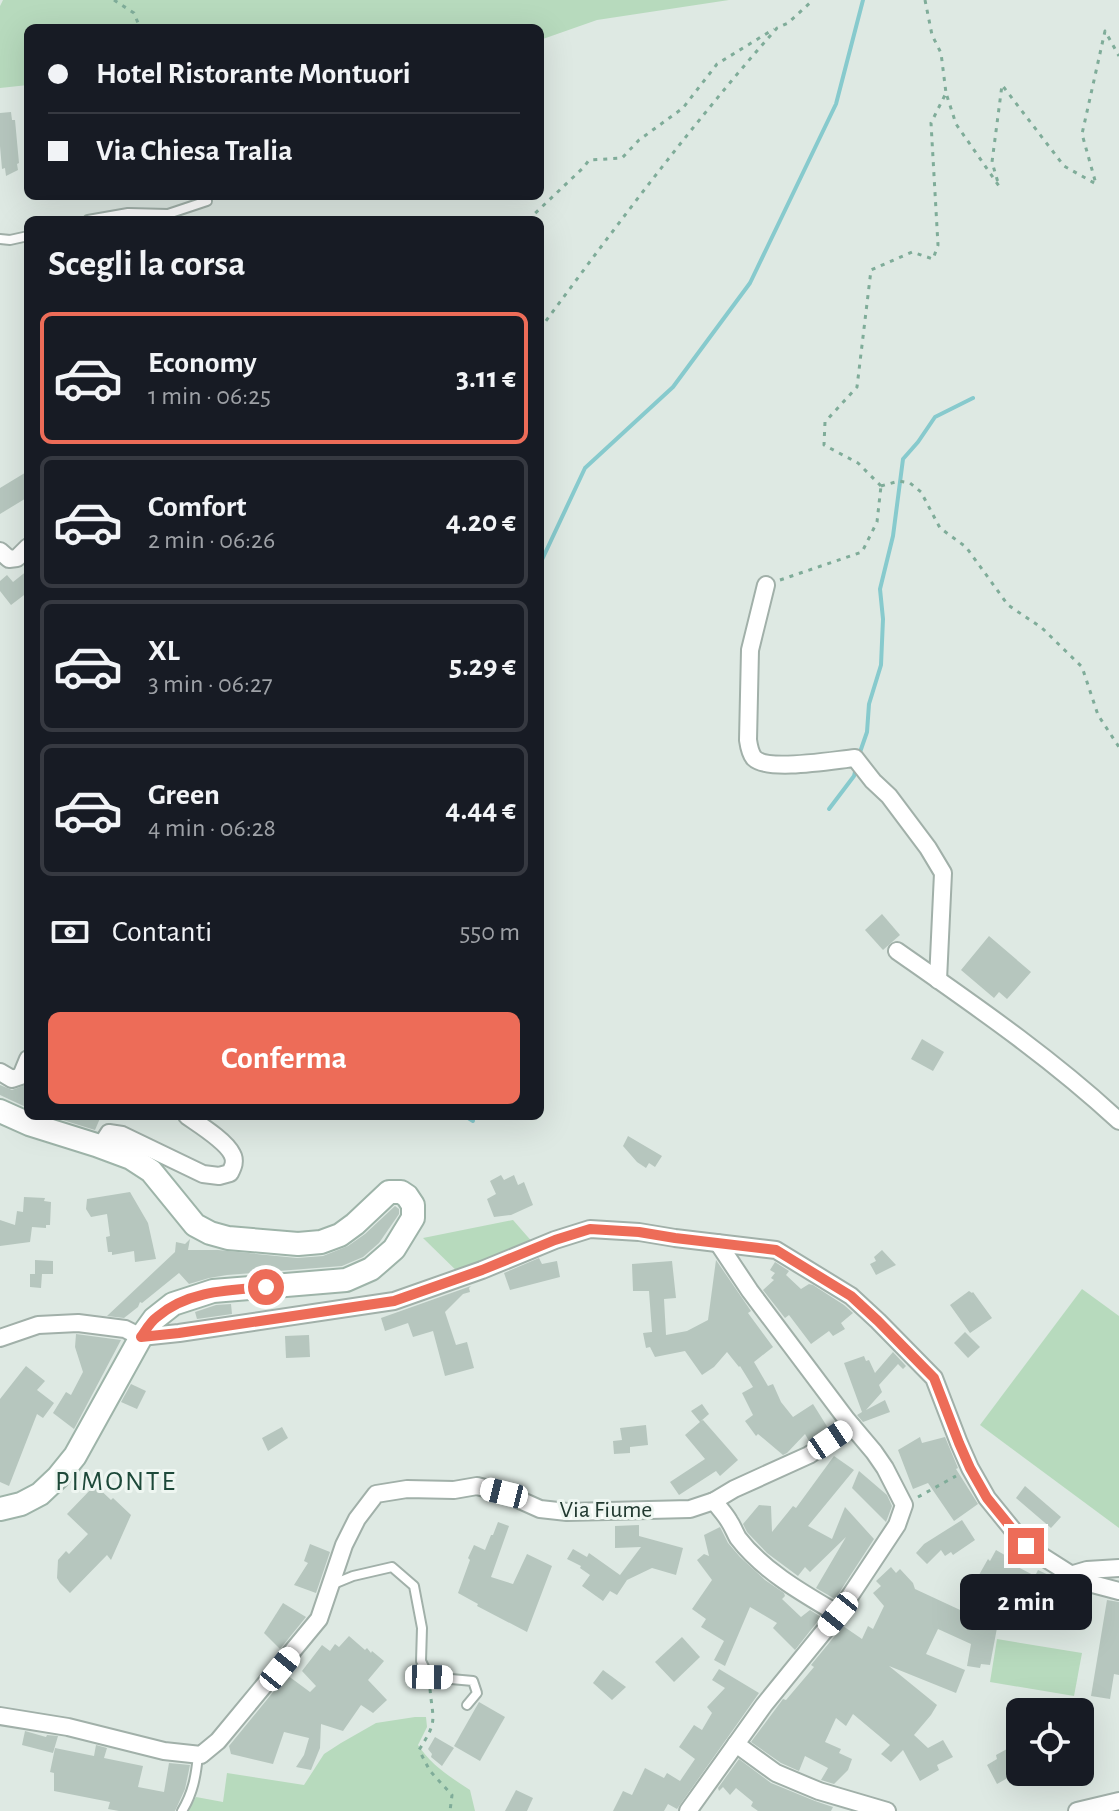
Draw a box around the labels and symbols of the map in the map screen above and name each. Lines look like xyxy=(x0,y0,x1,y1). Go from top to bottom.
route start xyxy=(248,1269,284,1305)
car xyxy=(803,1417,857,1463)
district label: PIMONTE xyxy=(55,1468,177,1496)
car xyxy=(478,1476,530,1510)
street label: Via Fiume xyxy=(560,1498,652,1522)
route end xyxy=(1008,1528,1044,1564)
callout: 2 min xyxy=(960,1574,1092,1630)
car xyxy=(814,1588,862,1640)
car xyxy=(256,1643,304,1695)
car xyxy=(405,1665,453,1689)

